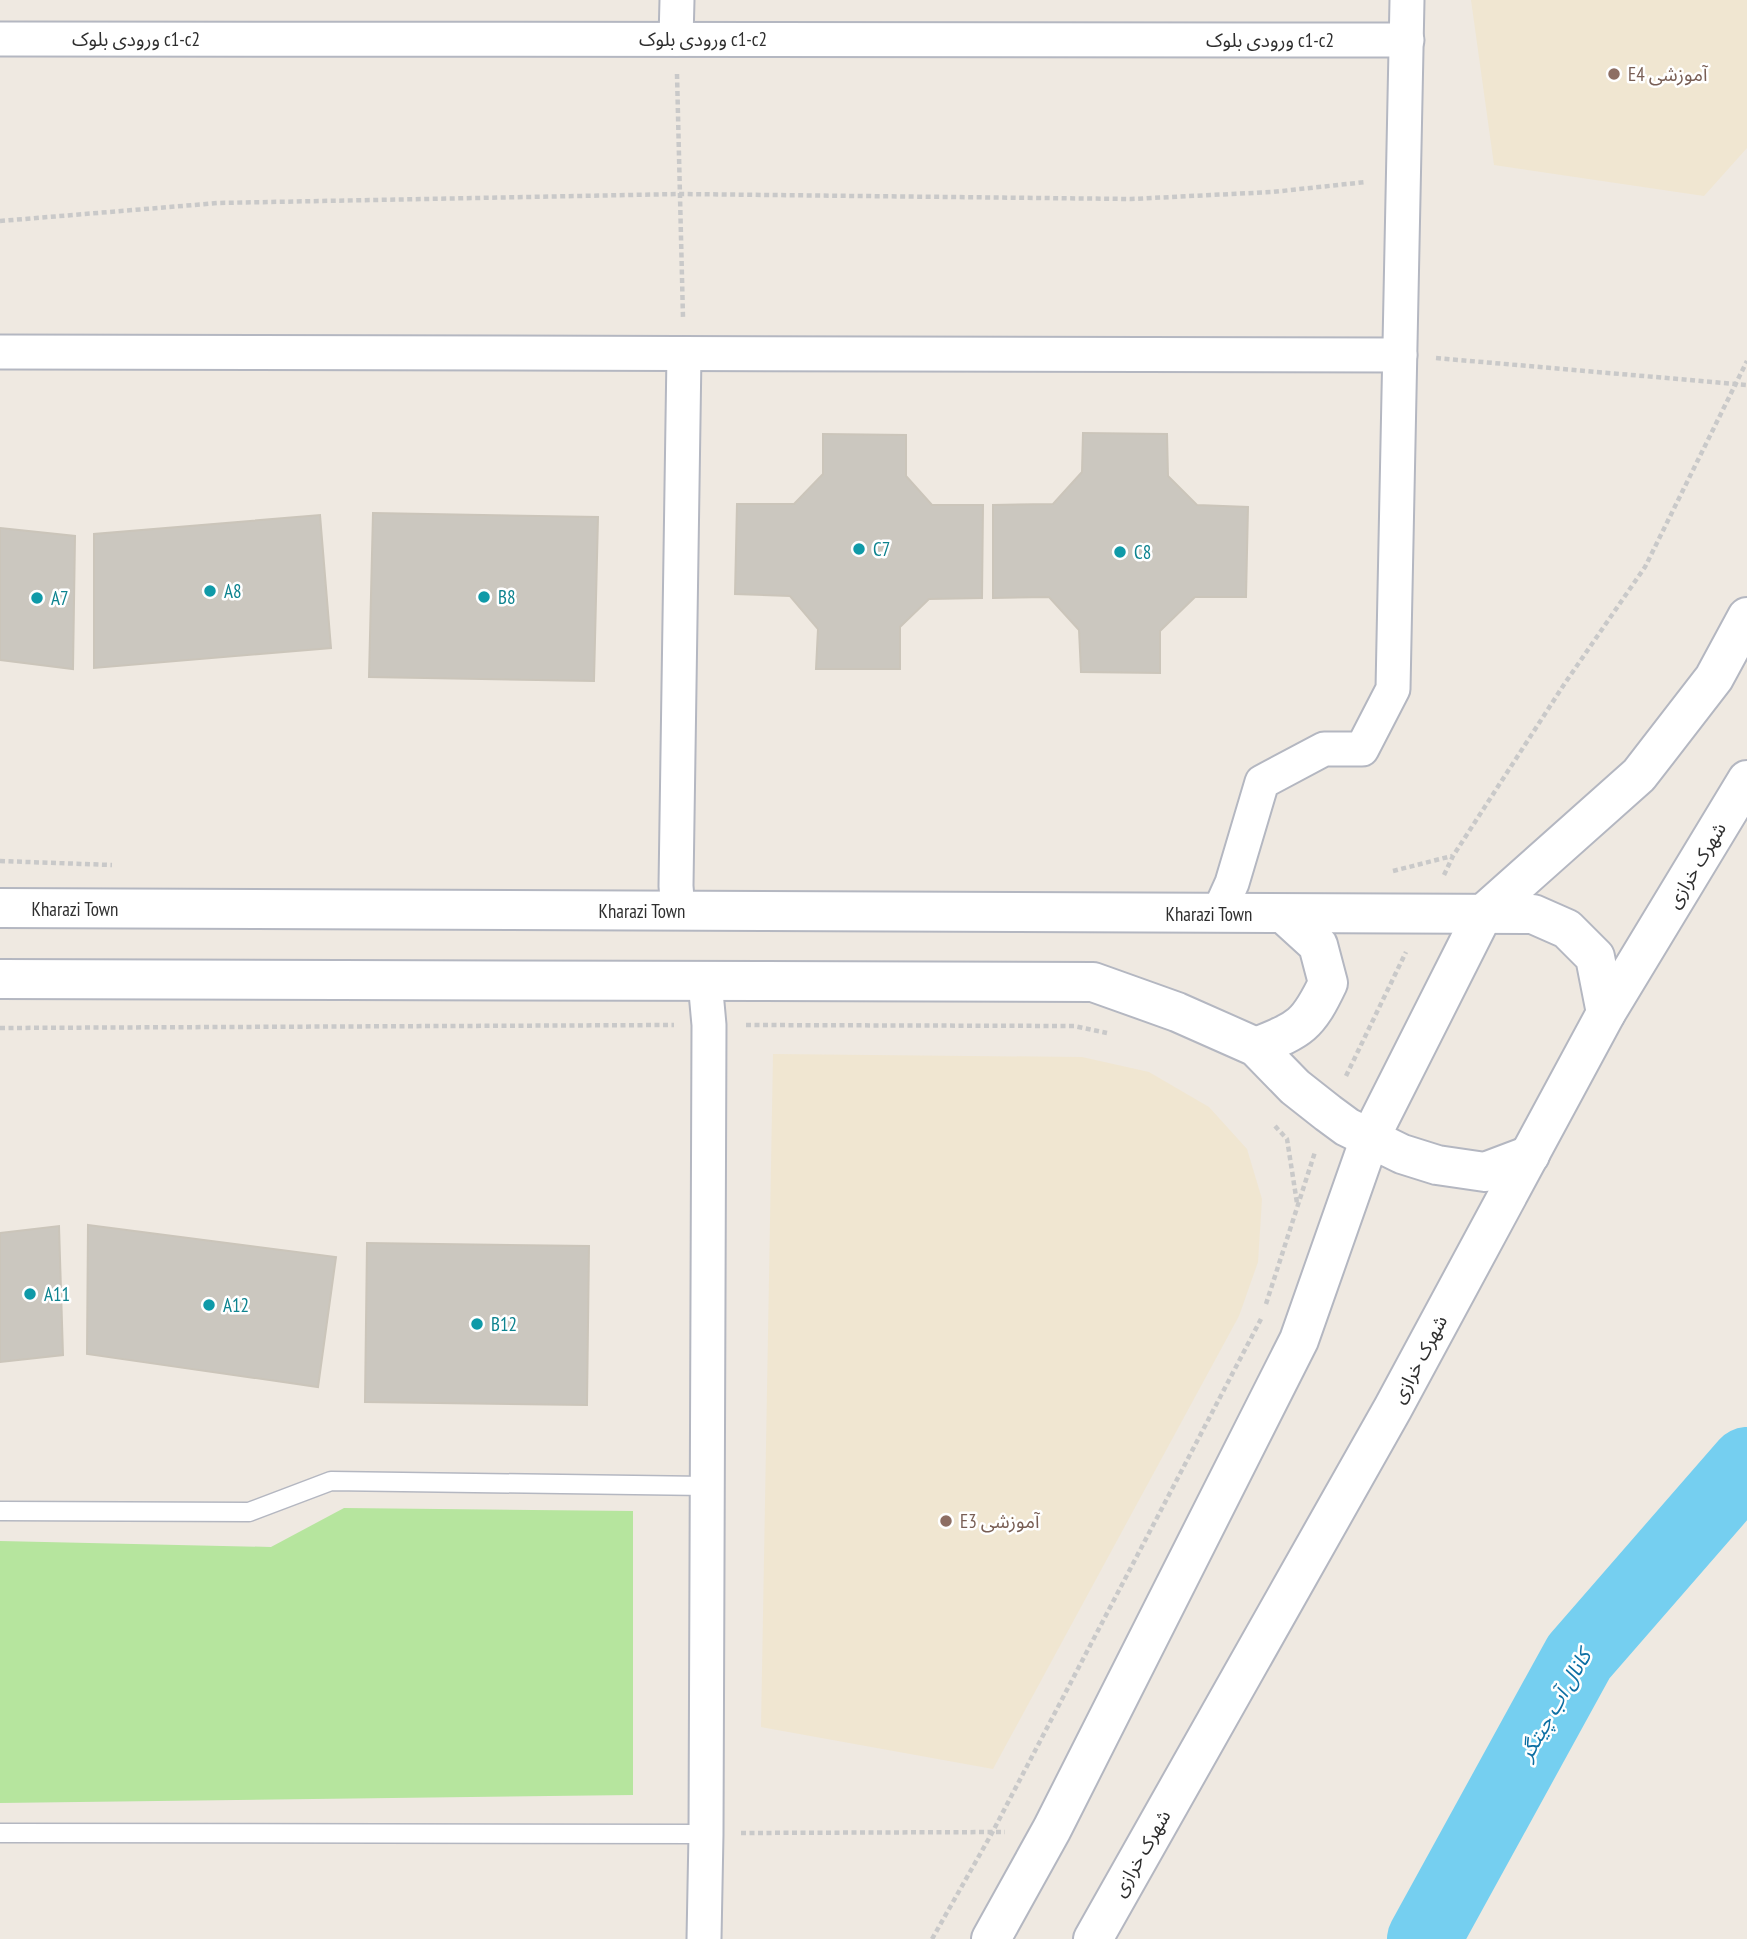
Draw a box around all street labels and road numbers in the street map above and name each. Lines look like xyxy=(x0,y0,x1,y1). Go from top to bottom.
street label: ورودی بلوک c1-c2 xyxy=(72,27,200,51)
street label: ورودی بلوک c1-c2 xyxy=(639,27,767,51)
street label: ورودی بلوک c1-c2 xyxy=(1206,28,1334,52)
street label: شهرک خرازی xyxy=(1661,818,1731,912)
street label: Kharazi Town xyxy=(32,897,118,921)
street label: Kharazi Town xyxy=(599,899,685,923)
street label: Kharazi Town xyxy=(1166,902,1252,926)
street label: شهرک خرازی xyxy=(1386,1311,1452,1407)
street label: شهرک خرازی xyxy=(1107,1805,1175,1901)

